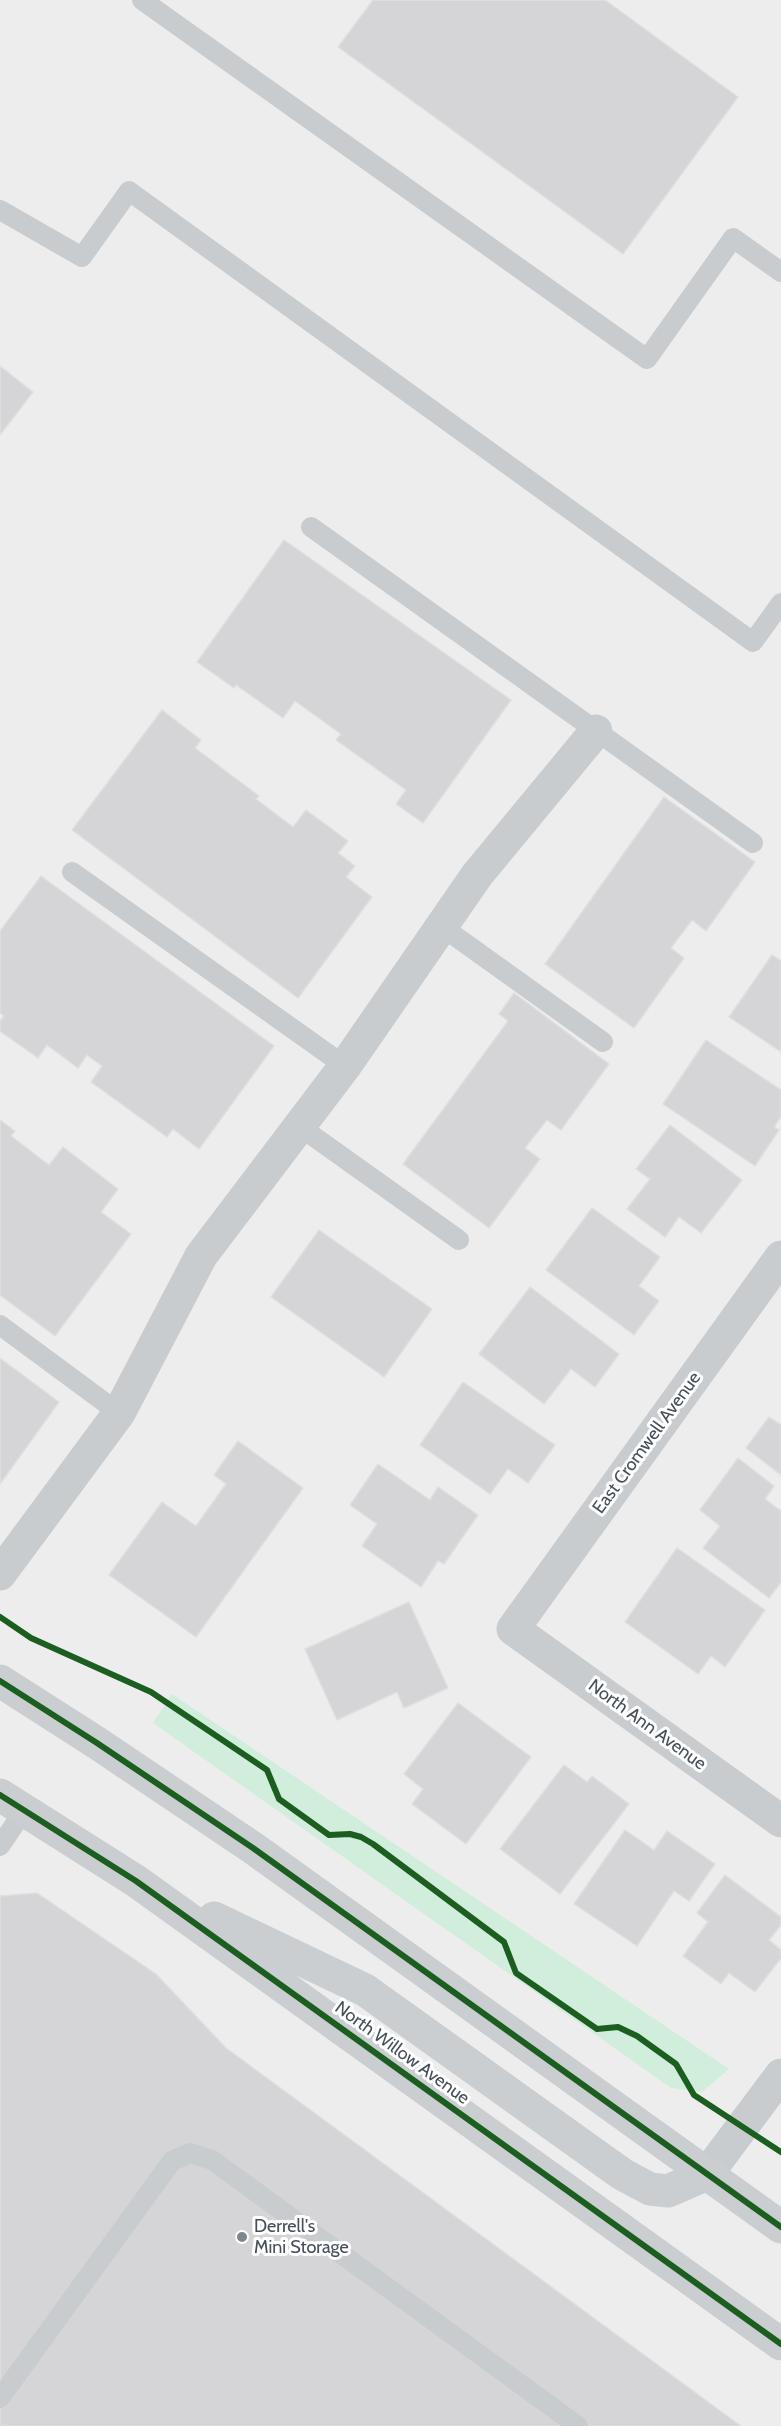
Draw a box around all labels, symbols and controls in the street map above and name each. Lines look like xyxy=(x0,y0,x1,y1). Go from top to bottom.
street label: East Cromwell Avenue xyxy=(588,1368,706,1518)
street label: North Ann Avenue xyxy=(584,1675,710,1775)
street label: North Willow Avenue xyxy=(331,1997,473,2109)
place label: Derrell's Mini Storage xyxy=(254,2216,349,2258)
marker: Derrell's Mini Storage xyxy=(235,2230,249,2244)

